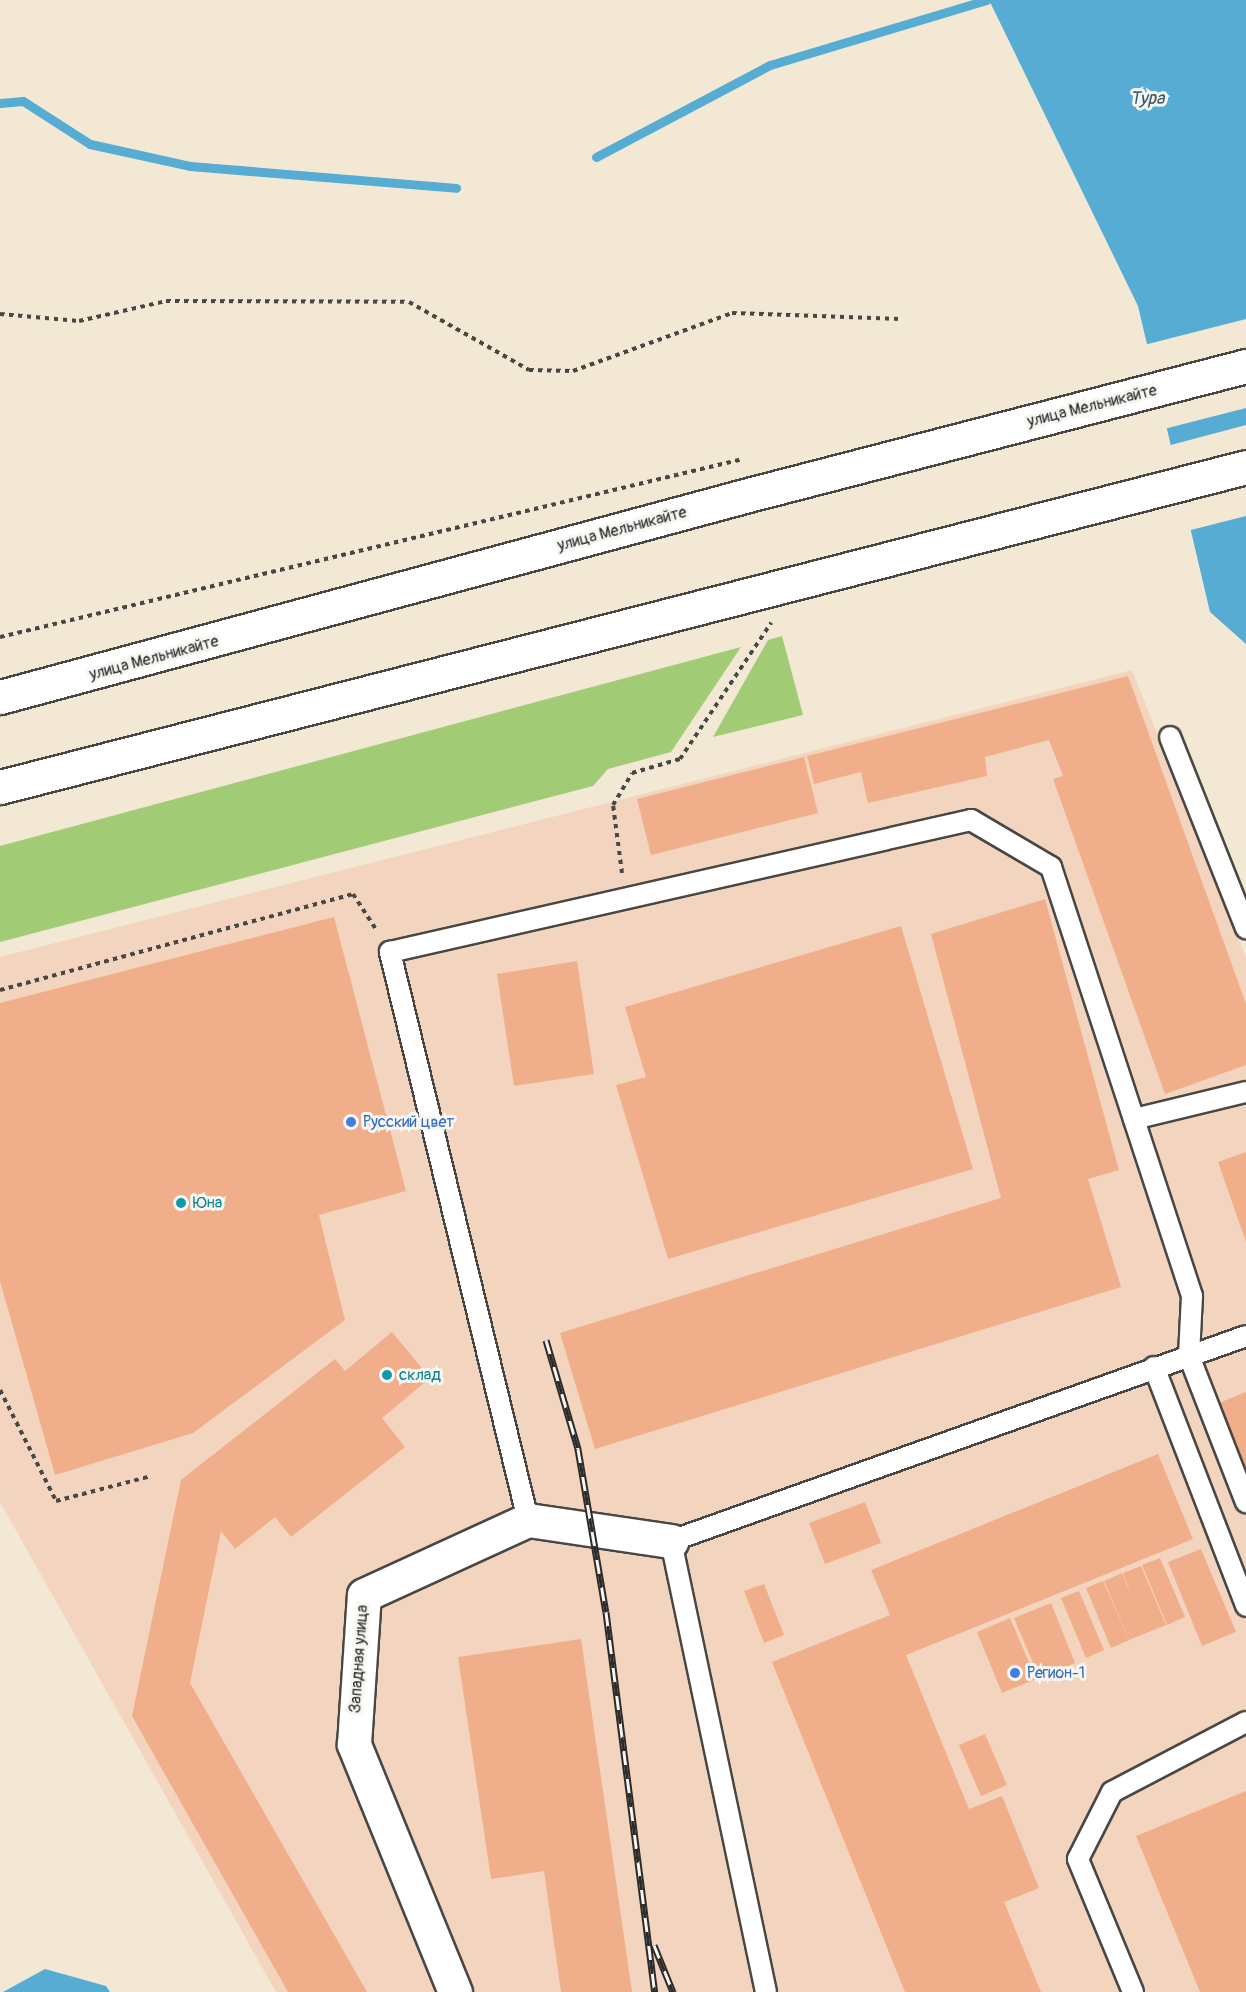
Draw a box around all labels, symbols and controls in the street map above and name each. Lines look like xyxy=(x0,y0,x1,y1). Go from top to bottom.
water label: Тура xyxy=(1130,88,1164,110)
street label: улица Мельникайте xyxy=(1025,381,1159,431)
street label: улица Мельникайте xyxy=(555,503,689,555)
street label: улица Мельникайте xyxy=(87,632,221,684)
place label: Русский цвет xyxy=(363,1112,454,1132)
marker: Русский цвет xyxy=(344,1115,358,1129)
place label: Юна xyxy=(193,1193,222,1213)
marker: Юна xyxy=(174,1196,188,1210)
place label: склад xyxy=(399,1365,441,1385)
marker: склад xyxy=(380,1368,394,1382)
street label: Западная улица xyxy=(346,1604,372,1714)
place label: Регион-1 xyxy=(1027,1663,1085,1683)
marker: Регион-1 xyxy=(1008,1666,1022,1680)

